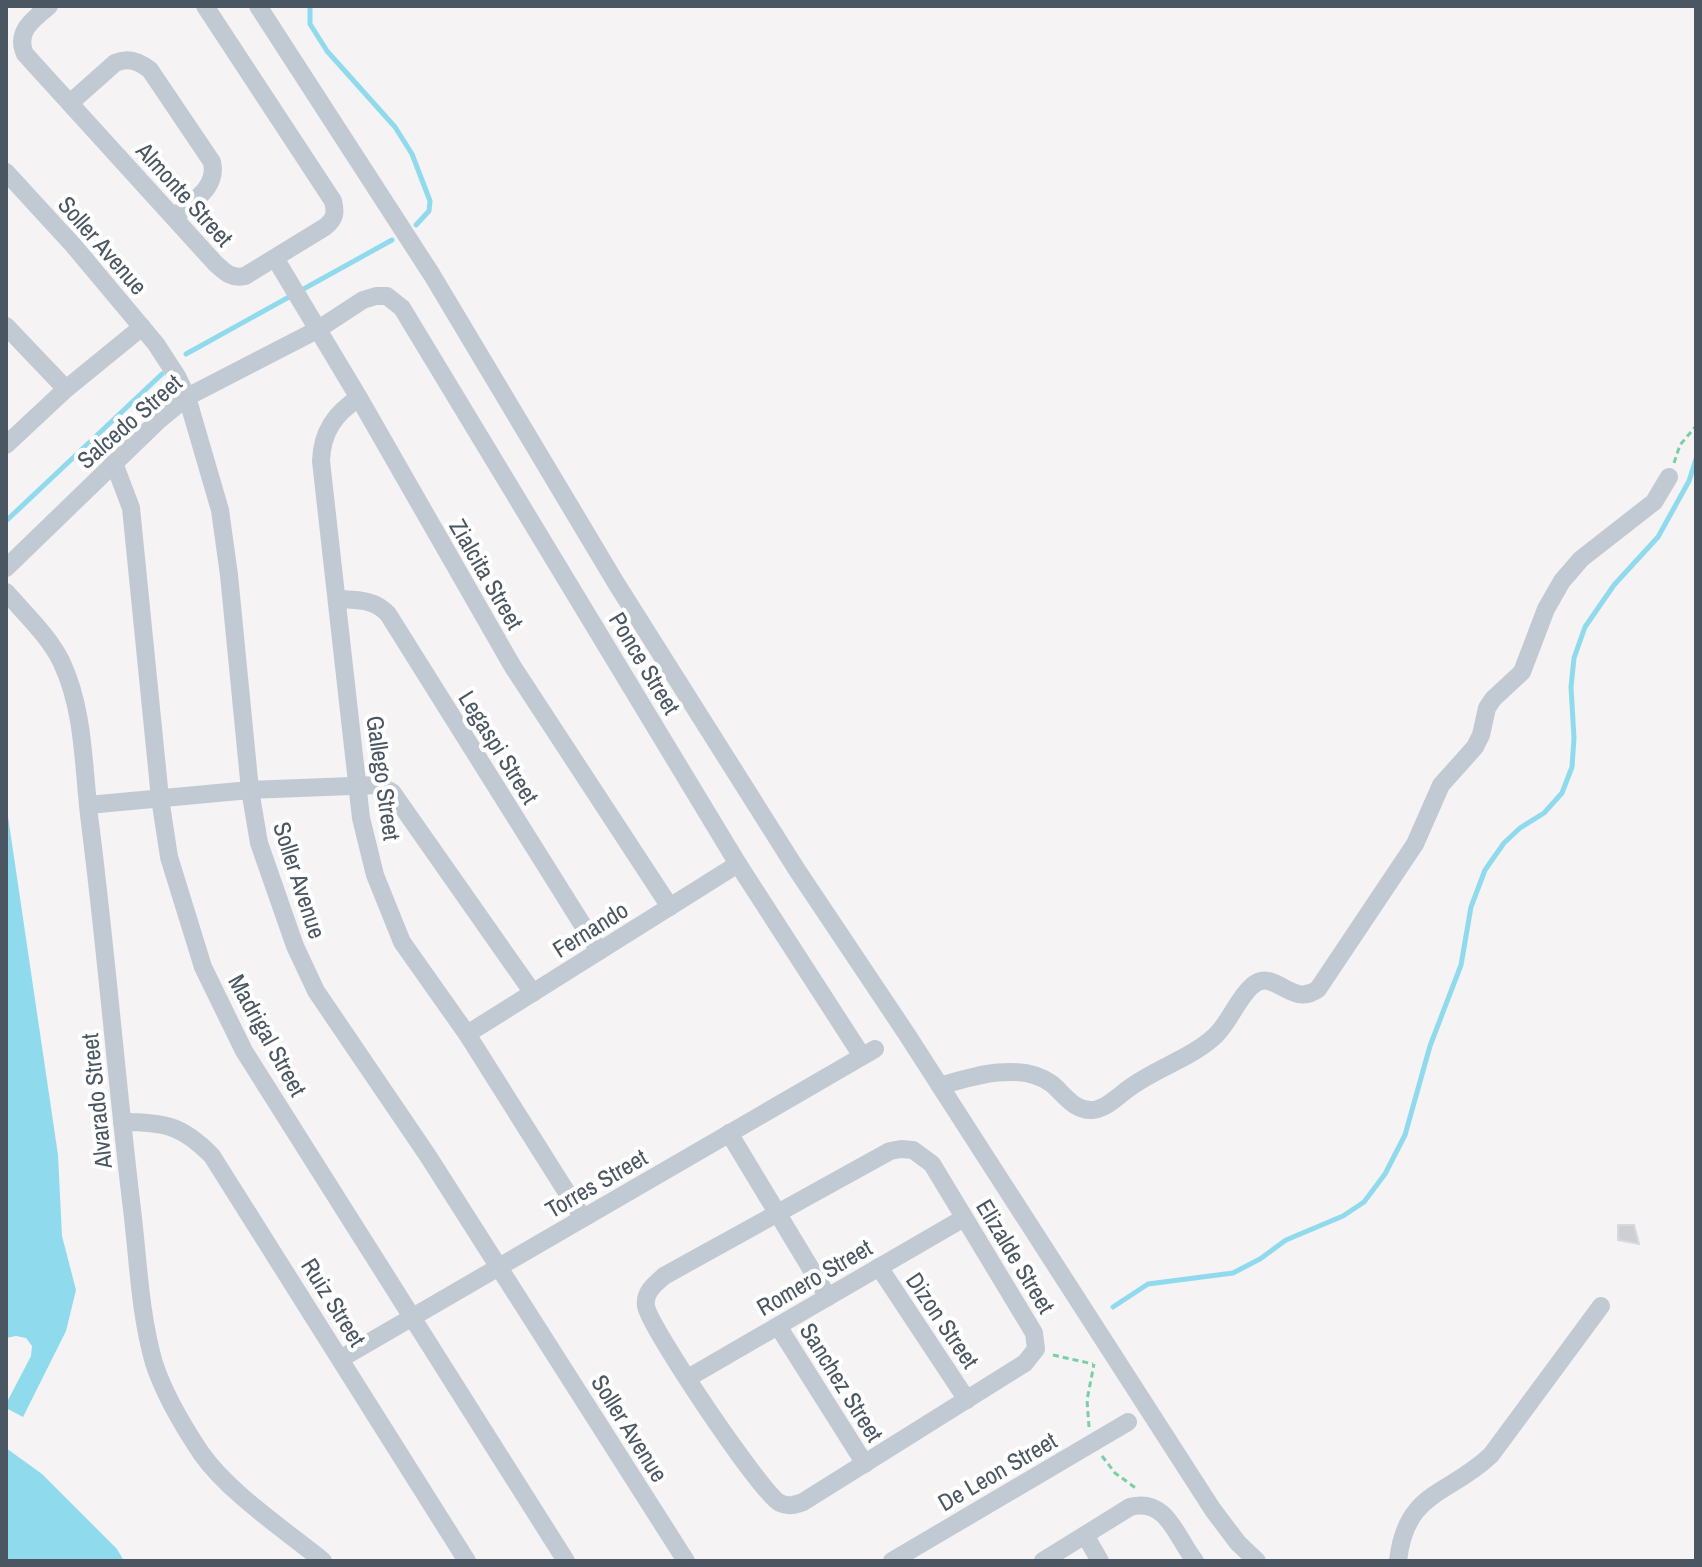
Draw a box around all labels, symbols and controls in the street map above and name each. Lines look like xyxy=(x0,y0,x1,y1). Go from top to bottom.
street label: Almonte Street xyxy=(129,134,241,253)
street label: Soller Avenue xyxy=(51,189,155,301)
street label: Salcedo Street xyxy=(70,366,189,475)
street label: Zialcita Street xyxy=(443,513,532,636)
street label: Ponce Street xyxy=(602,606,688,720)
street label: Legaspi Street xyxy=(452,684,547,810)
street label: Gallego Street xyxy=(359,713,409,843)
street label: Soller Avenue xyxy=(266,817,334,943)
street label: Fernando xyxy=(546,893,634,965)
street label: Madrigal Street xyxy=(221,968,315,1102)
street label: Alvarado Street xyxy=(73,1031,119,1171)
street label: Torres Street xyxy=(539,1141,653,1225)
street label: Elizalde Street xyxy=(969,1193,1063,1320)
street label: Romero Street xyxy=(751,1231,878,1323)
street label: Ruiz Street xyxy=(294,1252,374,1353)
street label: Dizon Street xyxy=(899,1266,987,1375)
street label: Sanchez Street xyxy=(793,1316,892,1448)
street label: Soller Avenue xyxy=(584,1368,676,1488)
street label: De Leon Street xyxy=(932,1424,1063,1518)

